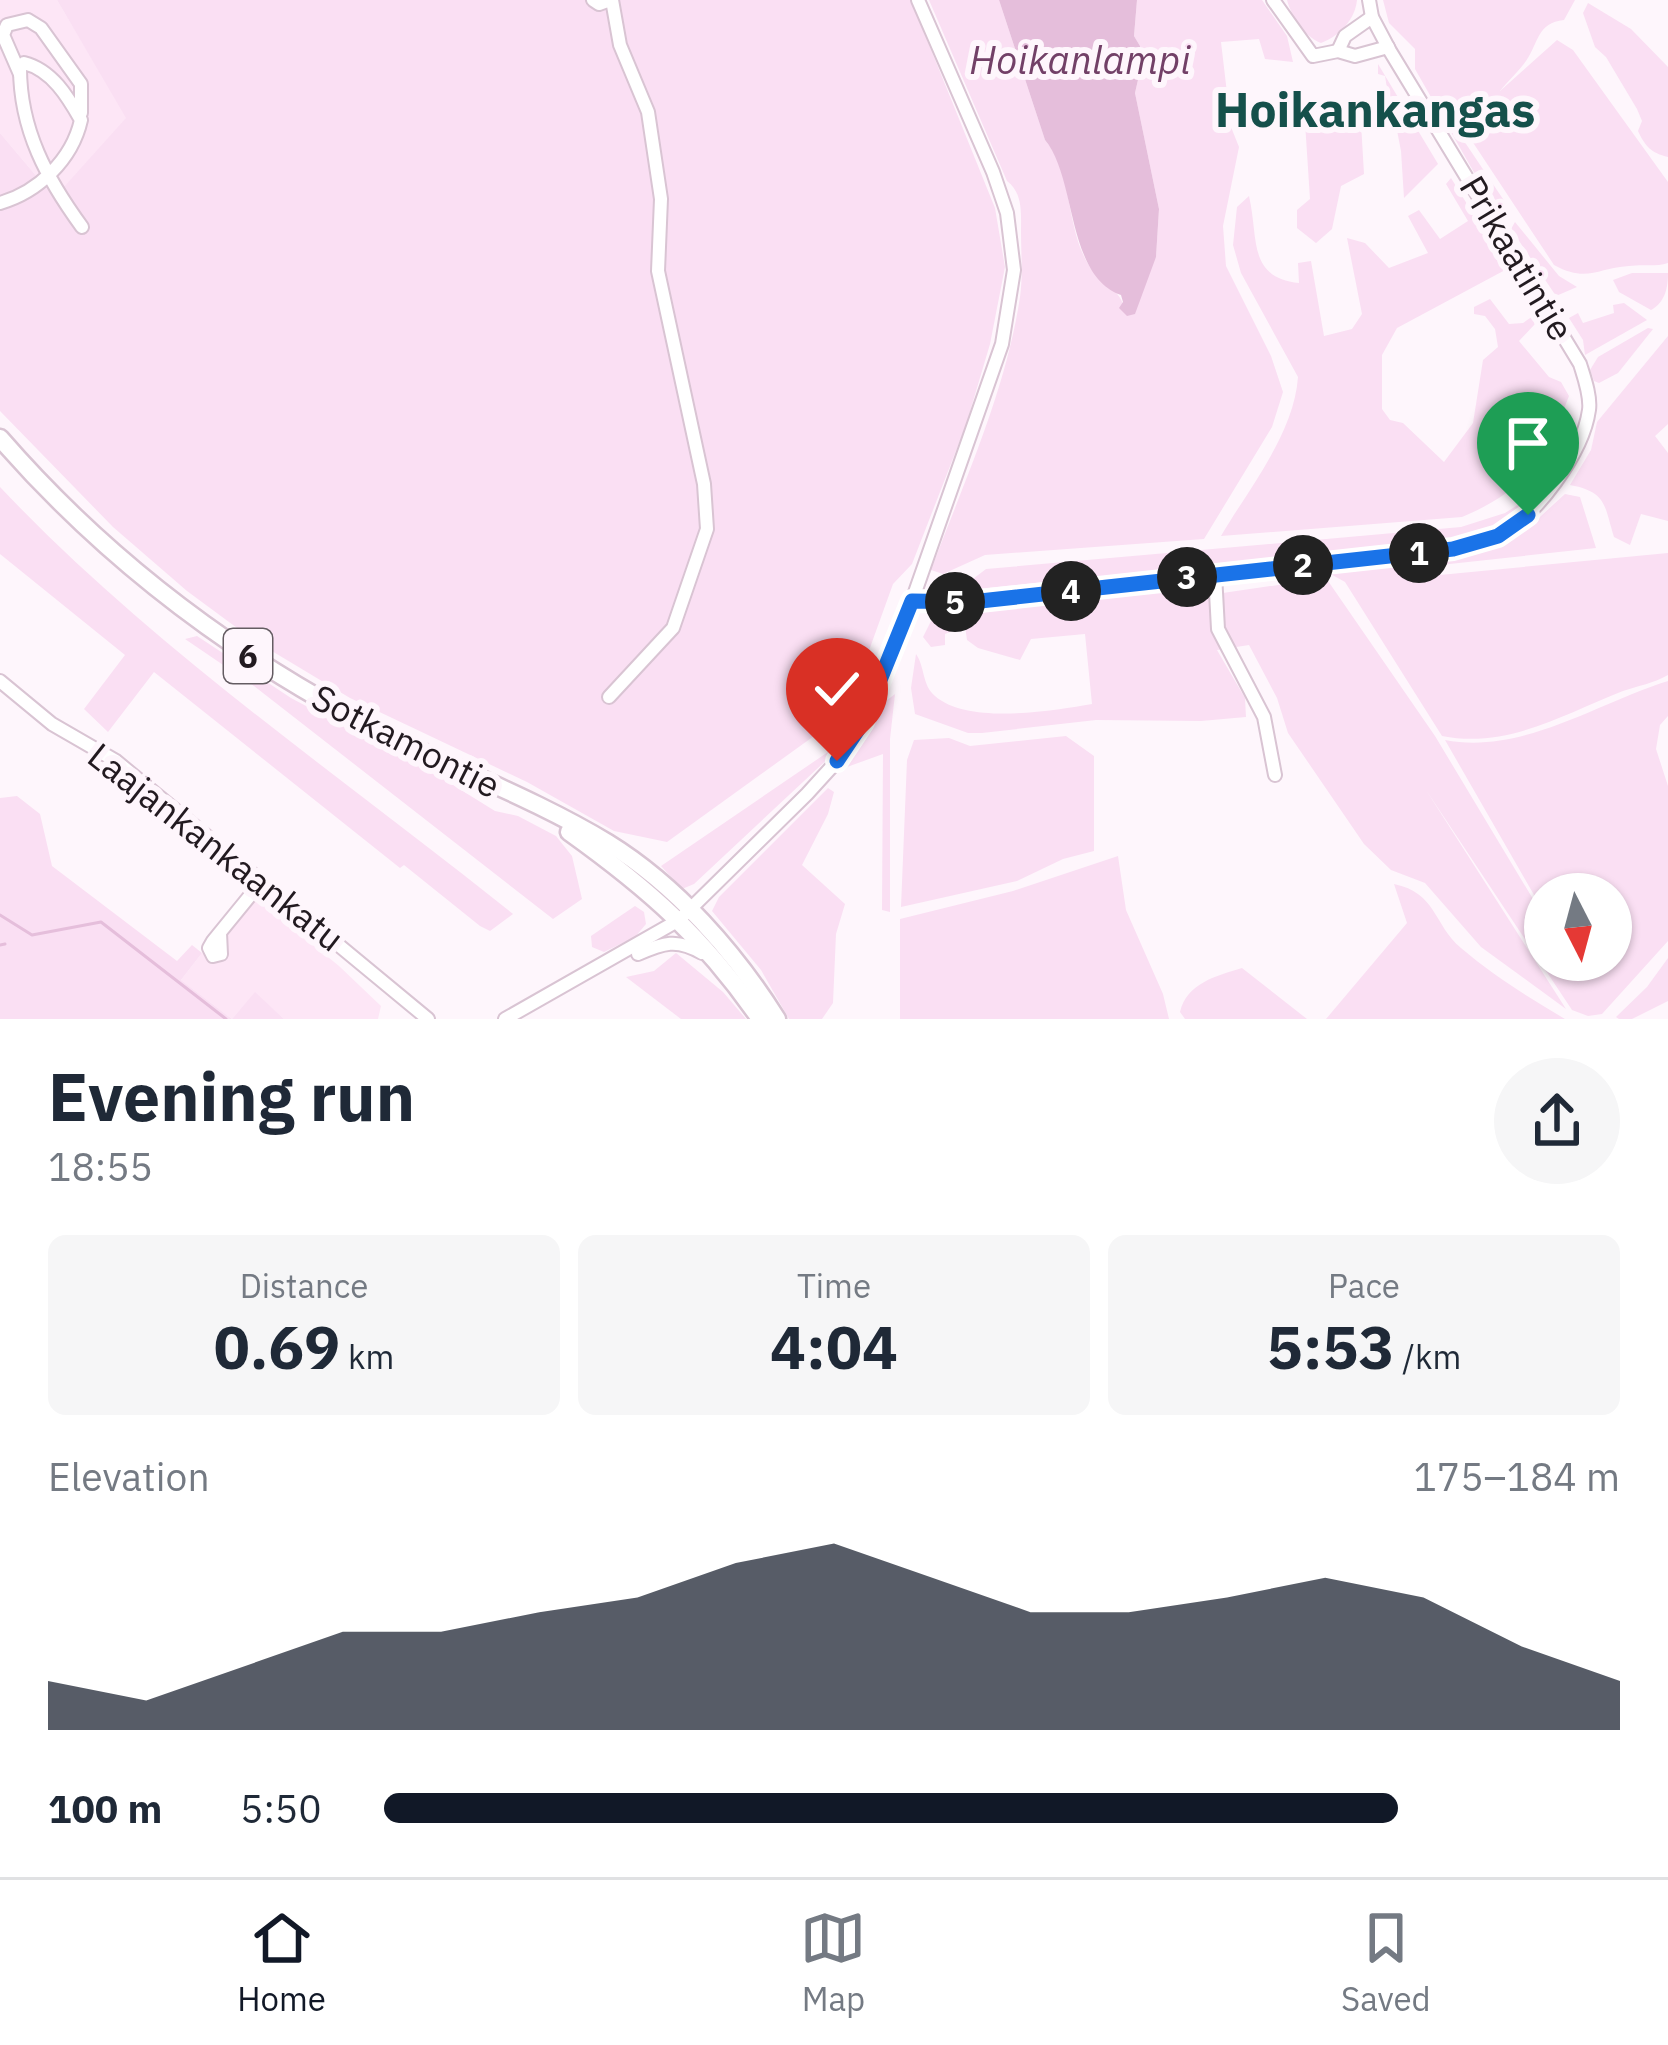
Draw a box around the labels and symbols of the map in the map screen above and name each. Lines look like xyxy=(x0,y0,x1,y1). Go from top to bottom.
water label: Hoikanlampi xyxy=(969,34,1191,85)
district label: Hoikankangas xyxy=(1215,78,1535,140)
street label: Prikaatintie xyxy=(1450,167,1585,349)
pin xyxy=(1477,392,1579,515)
pin: 1 xyxy=(1389,523,1449,583)
pin: 2 xyxy=(1273,535,1333,595)
pin: 3 xyxy=(1157,547,1217,607)
pin: 4 xyxy=(1041,561,1101,621)
pin: 5 xyxy=(925,572,985,632)
road number: 6 xyxy=(224,629,272,683)
pin xyxy=(786,638,888,761)
street label: Sotkamontie xyxy=(304,673,508,808)
street label: Laajankankaankatu xyxy=(79,732,354,961)
north arrow xyxy=(1524,873,1632,981)

